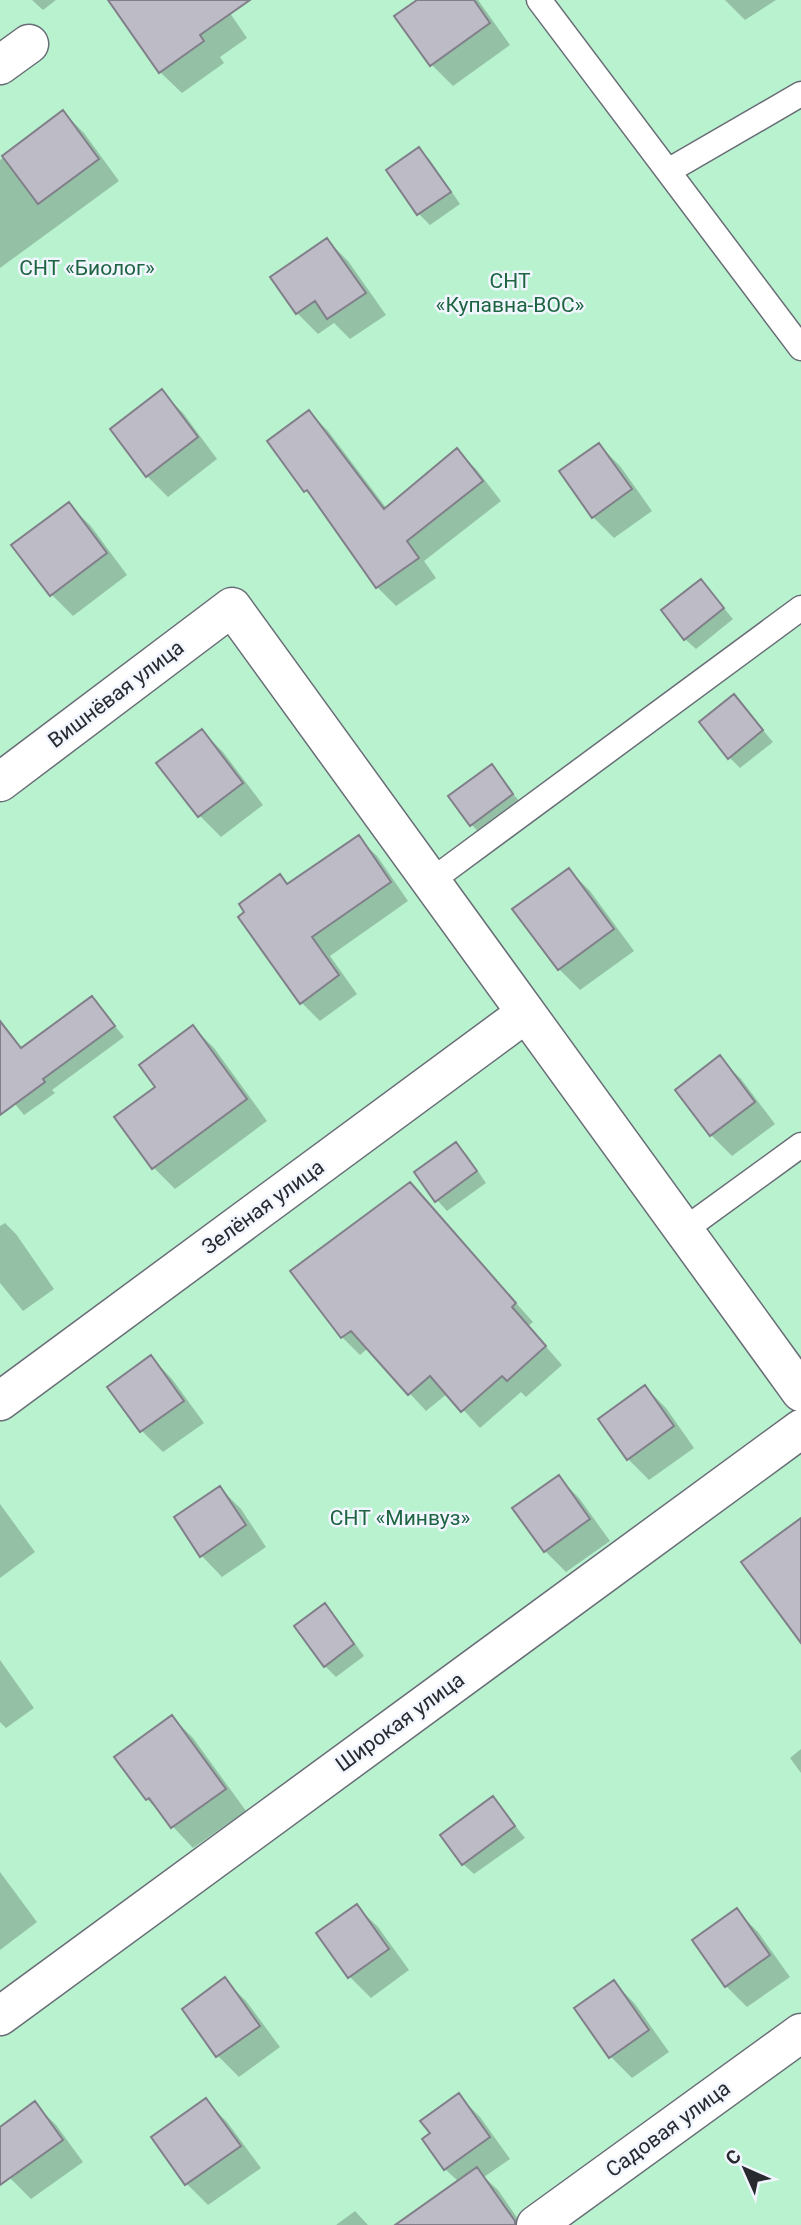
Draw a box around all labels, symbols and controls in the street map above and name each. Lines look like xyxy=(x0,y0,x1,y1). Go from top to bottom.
park label: СНТ «Биолог» xyxy=(19,256,155,280)
park label: СНТ «Купавна-ВОС» xyxy=(436,269,585,317)
street label: Вишнёвая улица xyxy=(44,635,188,753)
street label: Зелёная улица xyxy=(197,1155,329,1259)
park label: СНТ «Минвуз» xyxy=(330,1506,470,1530)
street label: Широкая улица xyxy=(331,1667,469,1777)
street label: Садовая улица xyxy=(601,2075,735,2183)
north arrow xyxy=(710,2134,780,2204)

